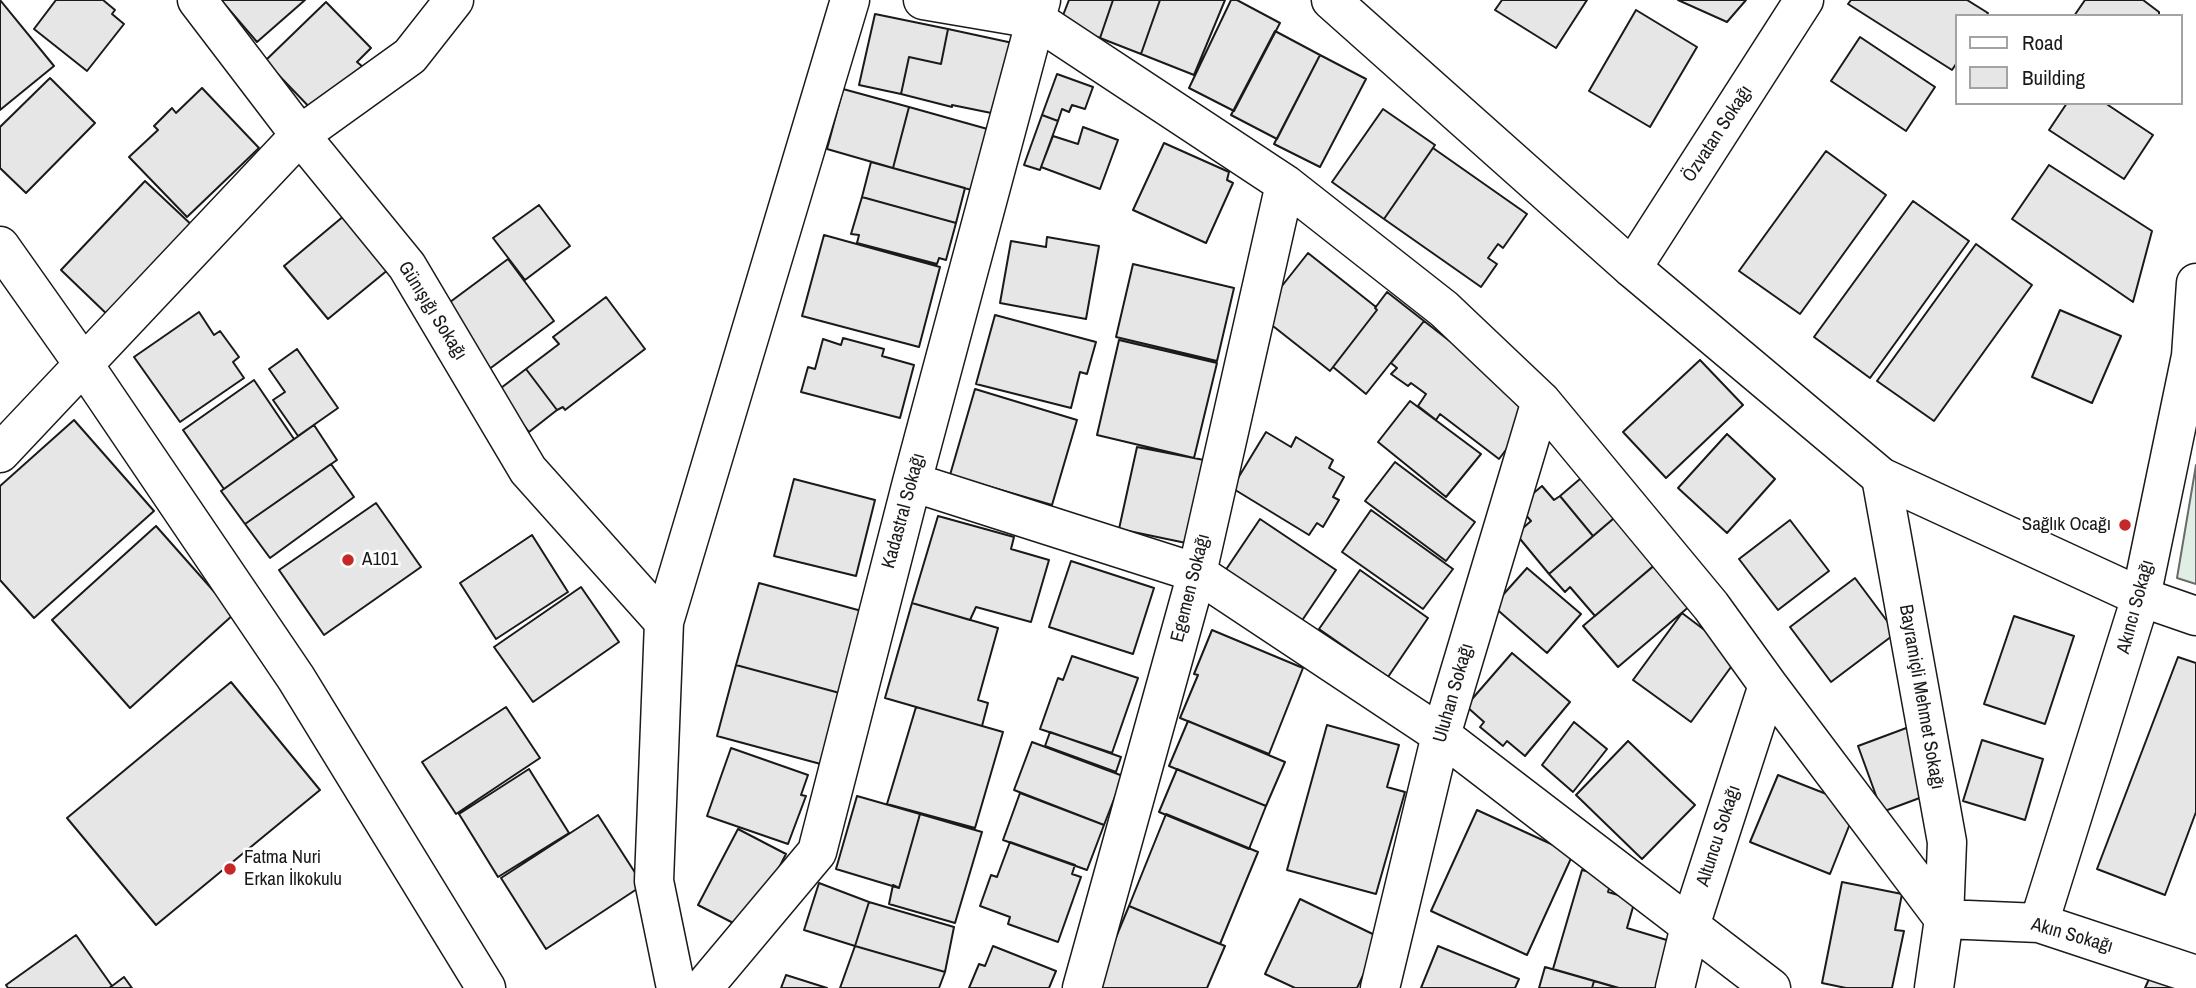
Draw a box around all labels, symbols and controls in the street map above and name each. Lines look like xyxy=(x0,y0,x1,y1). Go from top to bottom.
legend xyxy=(1954,14,2182,105)
text: Road xyxy=(2022,28,2063,57)
text: Building xyxy=(2022,63,2085,92)
street label: Özvatan Sokağı xyxy=(1678,81,1758,187)
street label: Günışığı Sokağı xyxy=(393,258,471,364)
street label: Kadastral Sokağı xyxy=(878,451,930,571)
place label: Sağlık Ocağı xyxy=(2022,514,2111,536)
marker: Sağlık Ocağı xyxy=(2117,517,2133,533)
street label: Egemen Sokağı xyxy=(1167,531,1215,645)
place label: A101 xyxy=(362,549,398,571)
marker: A101 xyxy=(340,552,356,568)
street label: Akıncı Sokağı xyxy=(2113,558,2159,656)
street label: Bayramiçli Mehmet Sokağı xyxy=(1894,603,1948,791)
street label: Uluhan Sokağı xyxy=(1429,641,1479,745)
street label: Altuncu Sokağı xyxy=(1692,783,1746,889)
place label: Fatma Nuri Erkan İlkokulu xyxy=(244,847,342,891)
marker: Fatma Nuri Erkan İlkokulu xyxy=(222,861,238,877)
street label: Akın Sokağı xyxy=(2028,913,2116,959)

